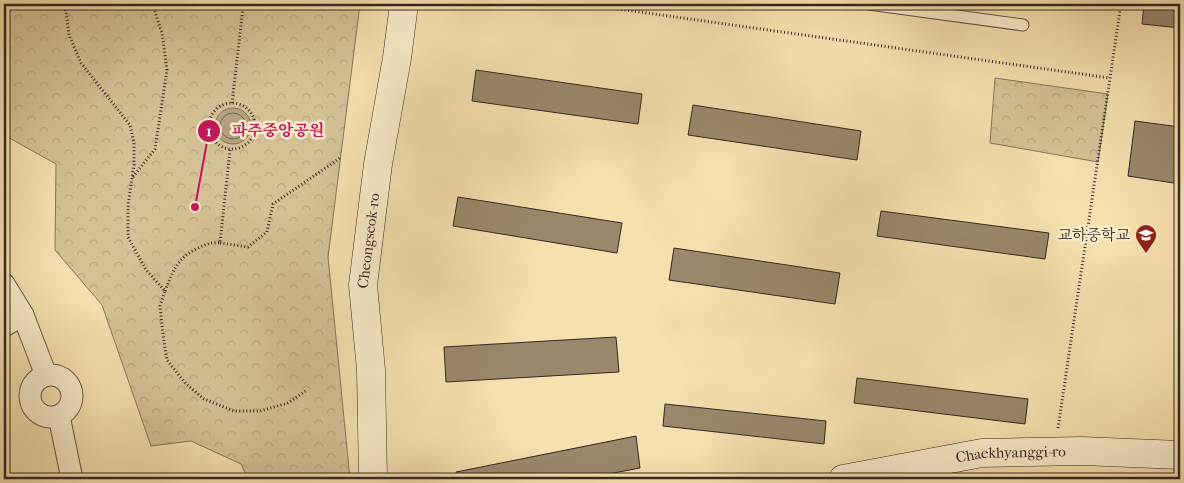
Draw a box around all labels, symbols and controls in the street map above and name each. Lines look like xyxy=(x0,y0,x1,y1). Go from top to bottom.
callout: 파주중앙공원 xyxy=(196,115,334,146)
text: 파주중앙공원 xyxy=(232,121,324,140)
text: 1 xyxy=(206,122,212,140)
street label: Cheongseok-ro xyxy=(354,192,383,290)
school or university icon: 교하중학교 xyxy=(1134,223,1158,254)
place label: 교하중학교 xyxy=(1058,226,1131,244)
street label: Chaekhyanggi-ro xyxy=(954,442,1066,467)

